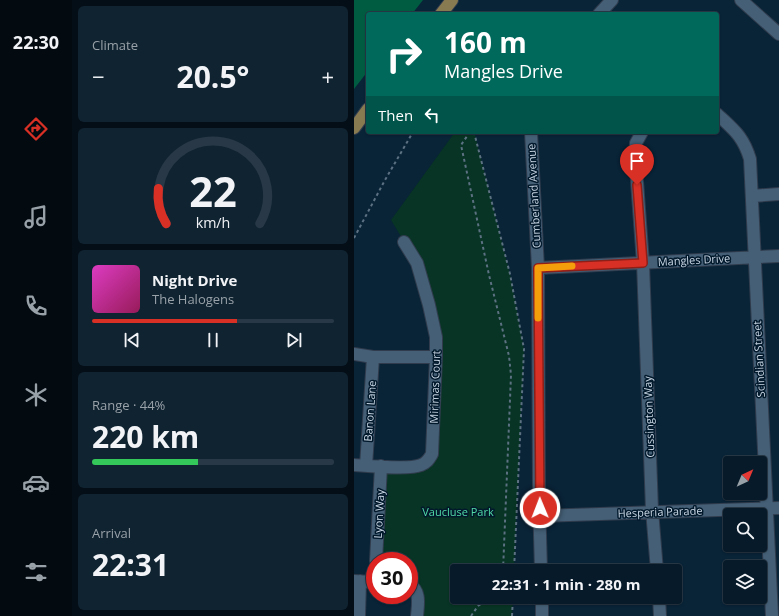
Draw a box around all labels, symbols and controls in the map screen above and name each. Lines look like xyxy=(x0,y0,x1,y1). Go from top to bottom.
text: 160 m xyxy=(444,23,527,61)
icon: right xyxy=(378,28,430,80)
text: 22:30 xyxy=(13,30,59,54)
text: Climate xyxy=(92,36,138,54)
text: 20.5° xyxy=(177,56,249,97)
text: Mangles Drive xyxy=(444,59,563,83)
text: − xyxy=(92,61,105,91)
text: + xyxy=(321,61,334,91)
icon: left xyxy=(421,104,443,126)
text: Then xyxy=(378,105,413,125)
icon: directions xyxy=(22,115,50,143)
street label: Cumberland Avenue xyxy=(523,143,544,249)
pin xyxy=(620,144,654,185)
icon: arrive xyxy=(626,150,648,172)
text: 22 xyxy=(189,163,237,219)
icon: music xyxy=(22,203,50,231)
text: km/h xyxy=(196,213,230,232)
street label: Mangles Drive xyxy=(657,250,731,269)
text: Night Drive xyxy=(152,270,237,290)
text: The Halogens xyxy=(152,290,234,308)
icon: phone xyxy=(22,292,50,320)
street label: Scindian Street xyxy=(749,320,768,398)
icon: previous xyxy=(121,329,143,351)
icon: pause xyxy=(202,329,224,351)
icon: next xyxy=(283,329,305,351)
street label: Mirimas Court xyxy=(426,350,443,424)
street label: Cussington Way xyxy=(640,376,657,458)
street label: Banon Lane xyxy=(360,380,379,442)
icon: climate xyxy=(22,381,50,409)
text: Range · 44% xyxy=(92,396,165,414)
text: 220 km xyxy=(92,416,199,457)
north arrow xyxy=(723,456,767,500)
map controls xyxy=(723,456,767,604)
icon: car xyxy=(22,469,50,497)
position arrow xyxy=(519,487,561,529)
street label: Lyon Way xyxy=(370,489,387,539)
street label: Hesperia Parade xyxy=(617,503,703,520)
park label: Vaucluse Park xyxy=(422,504,494,519)
button: search xyxy=(723,508,767,552)
text: Arrival xyxy=(92,524,131,542)
text: 22:31 xyxy=(92,544,169,585)
speed limit sign: 30 xyxy=(366,552,418,604)
icon: filters xyxy=(22,558,50,586)
button: layers xyxy=(723,560,767,604)
text: 22:31 · 1 min · 280 m xyxy=(492,574,640,594)

